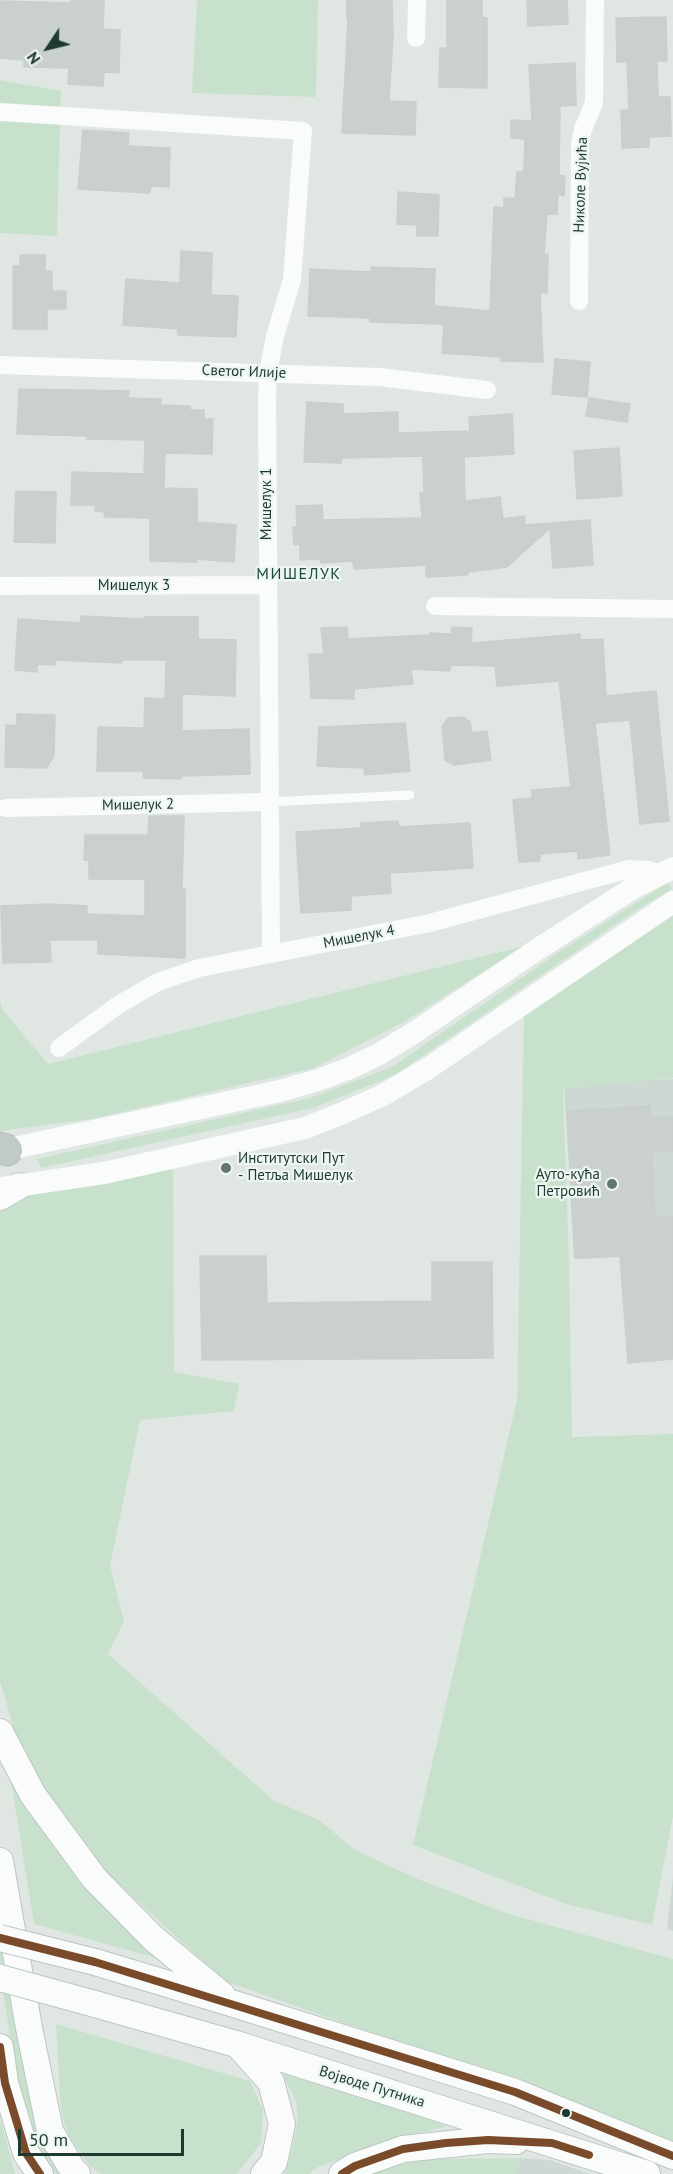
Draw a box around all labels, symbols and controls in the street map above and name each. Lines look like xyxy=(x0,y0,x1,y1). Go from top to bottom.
north arrow xyxy=(18,18,78,78)
text: N xyxy=(22,48,44,68)
street label: Николе Вујића xyxy=(570,137,592,233)
street label: Светог Илије xyxy=(201,362,287,382)
street label: Мишелук 1 xyxy=(258,468,276,540)
district label: МИШЕЛУК xyxy=(256,564,342,584)
street label: Мишелук 3 xyxy=(98,577,170,595)
street label: Мишелук 2 xyxy=(102,795,174,815)
street label: Мишелук 4 xyxy=(322,921,396,953)
place label: Институтски Пут - Петља Мишелук xyxy=(238,1150,353,1185)
marker: Институтски Пут - Петља Мишелук xyxy=(219,1161,233,1175)
place label: Ауто-кућа Петровић xyxy=(536,1166,600,1201)
marker: Ауто-кућа Петровић xyxy=(605,1177,619,1191)
street label: Војводе Путника xyxy=(317,2062,427,2112)
unlabelled marker xyxy=(560,2107,572,2119)
scale bar xyxy=(21,2117,188,2155)
text: 50 m xyxy=(29,2128,68,2151)

